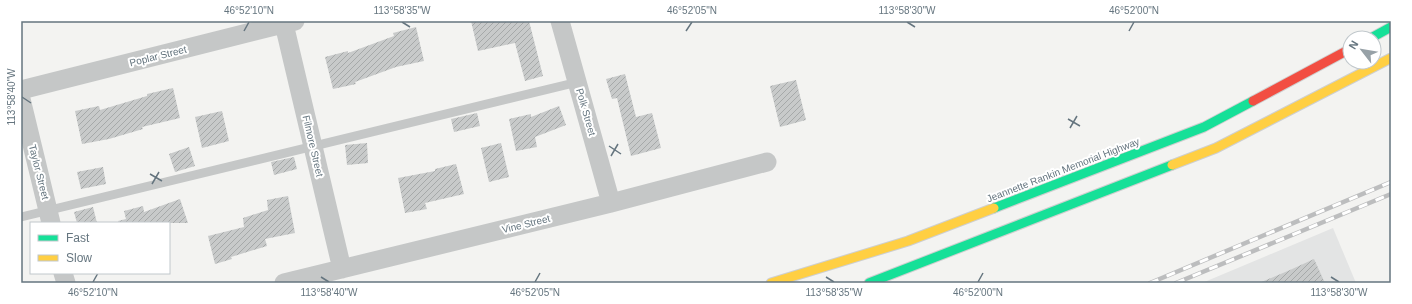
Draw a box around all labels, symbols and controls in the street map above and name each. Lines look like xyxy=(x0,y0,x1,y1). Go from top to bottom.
text: 46°52'10"N xyxy=(224,5,274,16)
text: 113°58'35"W xyxy=(373,5,431,16)
text: 46°52'05"N xyxy=(667,5,717,16)
text: 113°58'30"W xyxy=(878,5,936,16)
text: 46°52'00"N xyxy=(1109,5,1159,16)
north arrow xyxy=(1342,30,1382,70)
text: N xyxy=(1346,38,1361,51)
street label: Poplar Street xyxy=(128,44,188,68)
text: 113°58'40"W xyxy=(6,68,17,126)
street label: Polk Street xyxy=(574,87,598,137)
street label: Filmore Street xyxy=(301,114,325,178)
street label: Jeannette Rankin Memorial Highway xyxy=(985,136,1141,204)
street label: Taylor Street xyxy=(27,143,51,201)
street label: Vine Street xyxy=(501,213,551,235)
legend xyxy=(30,222,170,274)
text: Fast xyxy=(66,231,90,245)
text: Slow xyxy=(66,251,92,265)
text: 46°52'10"N xyxy=(68,287,118,298)
text: 113°58'40"W xyxy=(300,287,358,298)
text: 46°52'05"N xyxy=(510,287,560,298)
text: 113°58'35"W xyxy=(805,287,863,298)
text: 46°52'00"N xyxy=(953,287,1003,298)
text: 113°58'30"W xyxy=(1310,287,1368,298)

